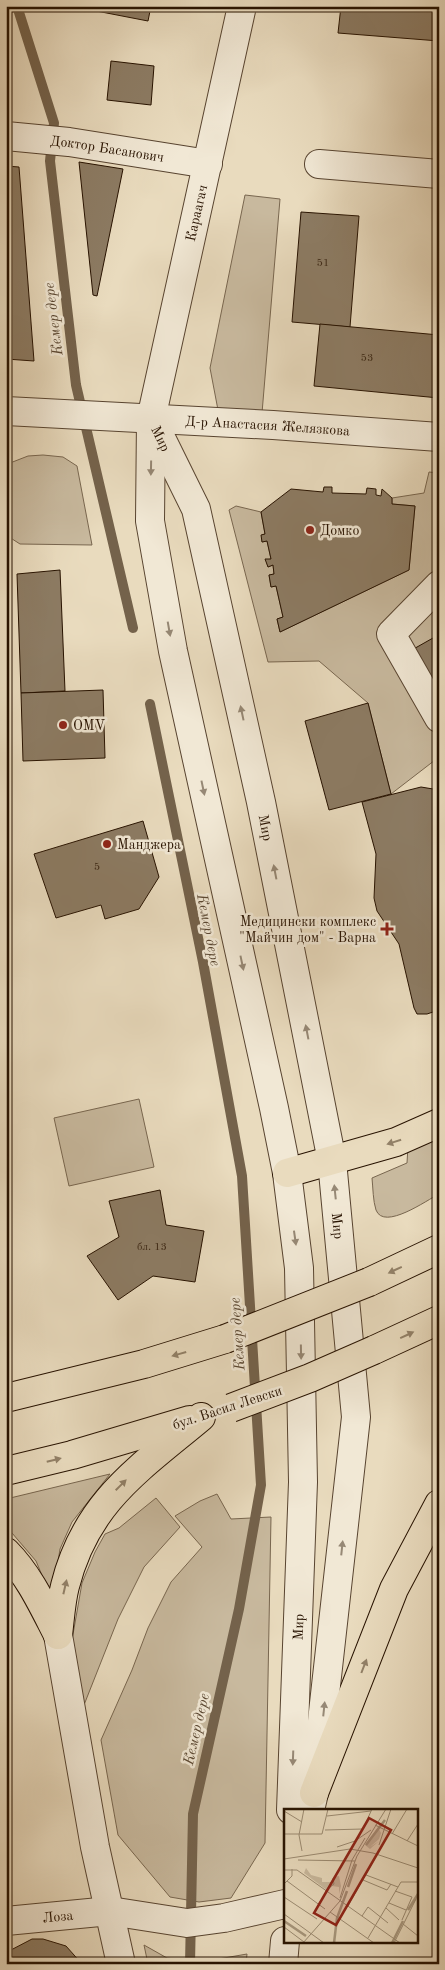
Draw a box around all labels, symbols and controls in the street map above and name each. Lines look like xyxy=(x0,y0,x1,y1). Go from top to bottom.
street label: Доктор Басанович xyxy=(50,134,165,165)
street label: Караагач xyxy=(184,184,210,243)
house number: 51 xyxy=(317,258,329,269)
water label: Кемер дере xyxy=(43,282,67,357)
house number: 53 xyxy=(361,353,373,364)
street label: Д-р Анастасия Желязкова xyxy=(185,414,351,439)
street label: Мир xyxy=(148,424,172,454)
one-way arrow xyxy=(147,460,155,476)
marker: Домко xyxy=(304,524,316,536)
place label: Домко xyxy=(320,524,359,538)
one-way arrow xyxy=(166,621,174,637)
one-way arrow xyxy=(238,705,246,721)
marker: OMV xyxy=(57,719,69,731)
place label: OMV xyxy=(73,719,106,733)
one-way arrow xyxy=(200,780,208,796)
street label: Мир xyxy=(256,813,275,842)
marker: Манджера xyxy=(101,838,113,850)
place label: Манджера xyxy=(117,838,181,852)
house number: 5 xyxy=(94,862,100,873)
one-way arrow xyxy=(271,864,279,880)
water label: Кемер дере xyxy=(193,892,222,968)
place label: Медицински комплекс "Майчин дом" - Варна xyxy=(239,915,376,945)
marker: Медицински комплекс "Майчин дом" - Варна xyxy=(380,922,394,936)
one-way arrow xyxy=(239,956,247,972)
one-way arrow xyxy=(303,1024,311,1039)
one-way arrow xyxy=(386,1138,401,1146)
one-way arrow xyxy=(331,1183,339,1199)
street label: Мир xyxy=(329,1212,345,1240)
one-way arrow xyxy=(292,1230,300,1246)
house number: бл. 13 xyxy=(137,1242,167,1253)
one-way arrow xyxy=(388,1267,402,1275)
water label: Кемер дере xyxy=(228,1297,249,1372)
one-way arrow xyxy=(400,1331,414,1339)
one-way arrow xyxy=(297,1344,305,1360)
one-way arrow xyxy=(171,1351,186,1359)
street label: бул. Васил Левски xyxy=(171,1384,284,1432)
one-way arrow xyxy=(46,1456,61,1464)
one-way arrow xyxy=(114,1480,126,1492)
one-way arrow xyxy=(338,1540,346,1556)
one-way arrow xyxy=(61,1579,69,1594)
street label: Мир xyxy=(292,1614,306,1641)
one-way arrow xyxy=(360,1658,368,1673)
water label: Кемер дере xyxy=(182,1692,213,1768)
one-way arrow xyxy=(320,1701,328,1717)
one-way arrow xyxy=(289,1750,297,1766)
inset map xyxy=(284,1809,418,1942)
street label: Лоза xyxy=(42,1909,74,1925)

